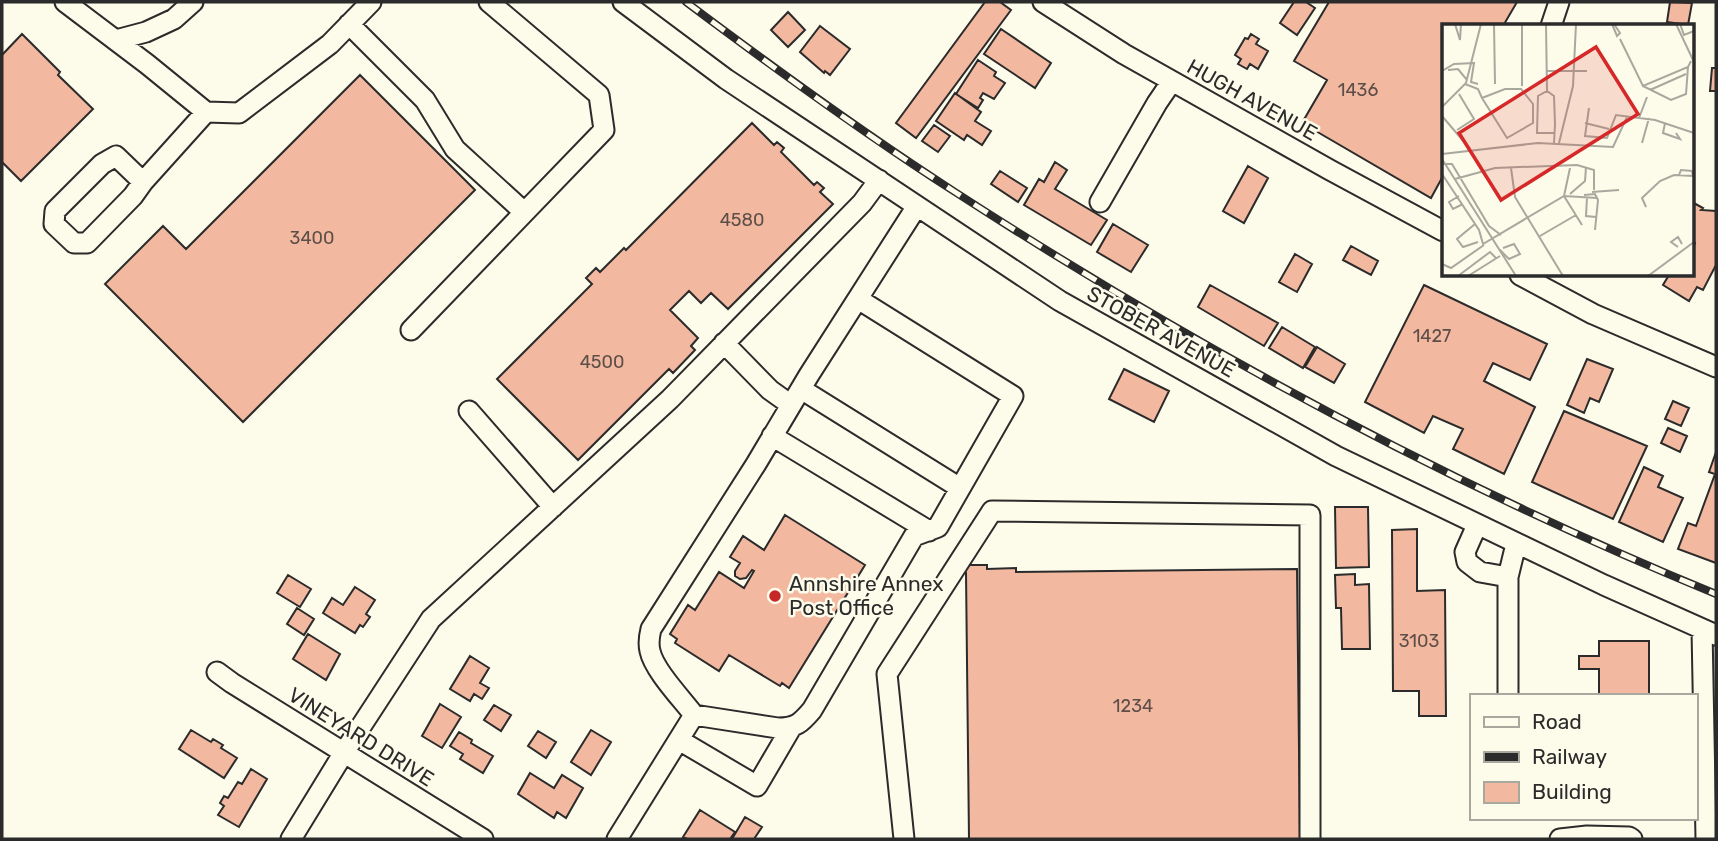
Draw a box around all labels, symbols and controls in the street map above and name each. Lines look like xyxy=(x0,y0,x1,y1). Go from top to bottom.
inset map xyxy=(1442,24,1694,276)
street label: HUGH AVENUE xyxy=(1183,53,1322,146)
house number: 1436 xyxy=(1338,79,1378,101)
house number: 4580 xyxy=(720,209,764,231)
house number: 3400 xyxy=(290,227,334,249)
street label: STOBER AVENUE xyxy=(1083,280,1240,383)
house number: 1427 xyxy=(1413,325,1451,347)
house number: 4500 xyxy=(580,351,624,373)
place label: Annshire Annex Post Office xyxy=(789,571,944,620)
marker: Annshire Annex Post Office xyxy=(767,588,783,604)
house number: 3103 xyxy=(1399,630,1439,652)
street label: VINEYARD DRIVE xyxy=(284,682,439,791)
legend xyxy=(1470,694,1697,820)
house number: 1234 xyxy=(1113,695,1153,717)
text: Road xyxy=(1532,709,1582,734)
text: Railway xyxy=(1532,744,1607,769)
text: Building xyxy=(1532,779,1612,804)

